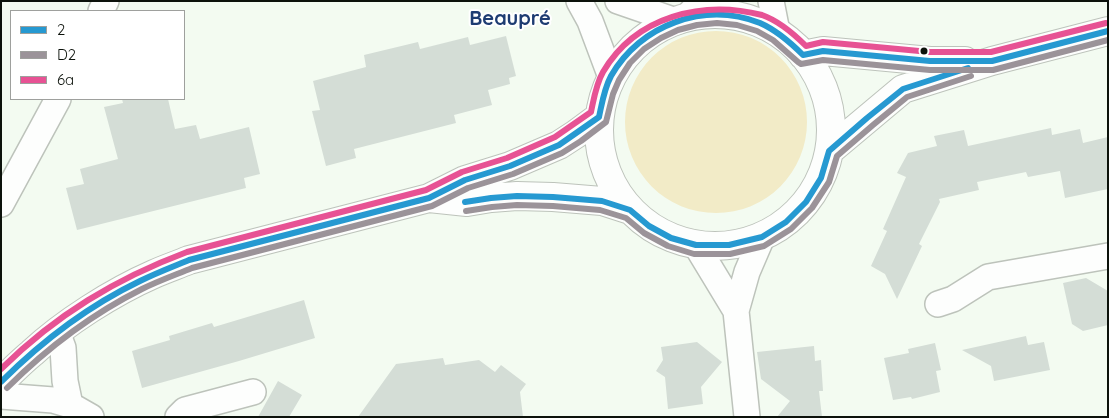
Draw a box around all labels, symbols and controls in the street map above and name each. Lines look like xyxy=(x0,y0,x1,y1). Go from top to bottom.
district label: Beaupré xyxy=(469,7,551,31)
legend xyxy=(10,10,185,100)
text: 2 xyxy=(57,20,65,39)
text: D2 xyxy=(57,45,76,64)
unlabelled marker xyxy=(919,46,929,56)
text: 6a xyxy=(57,70,74,89)

